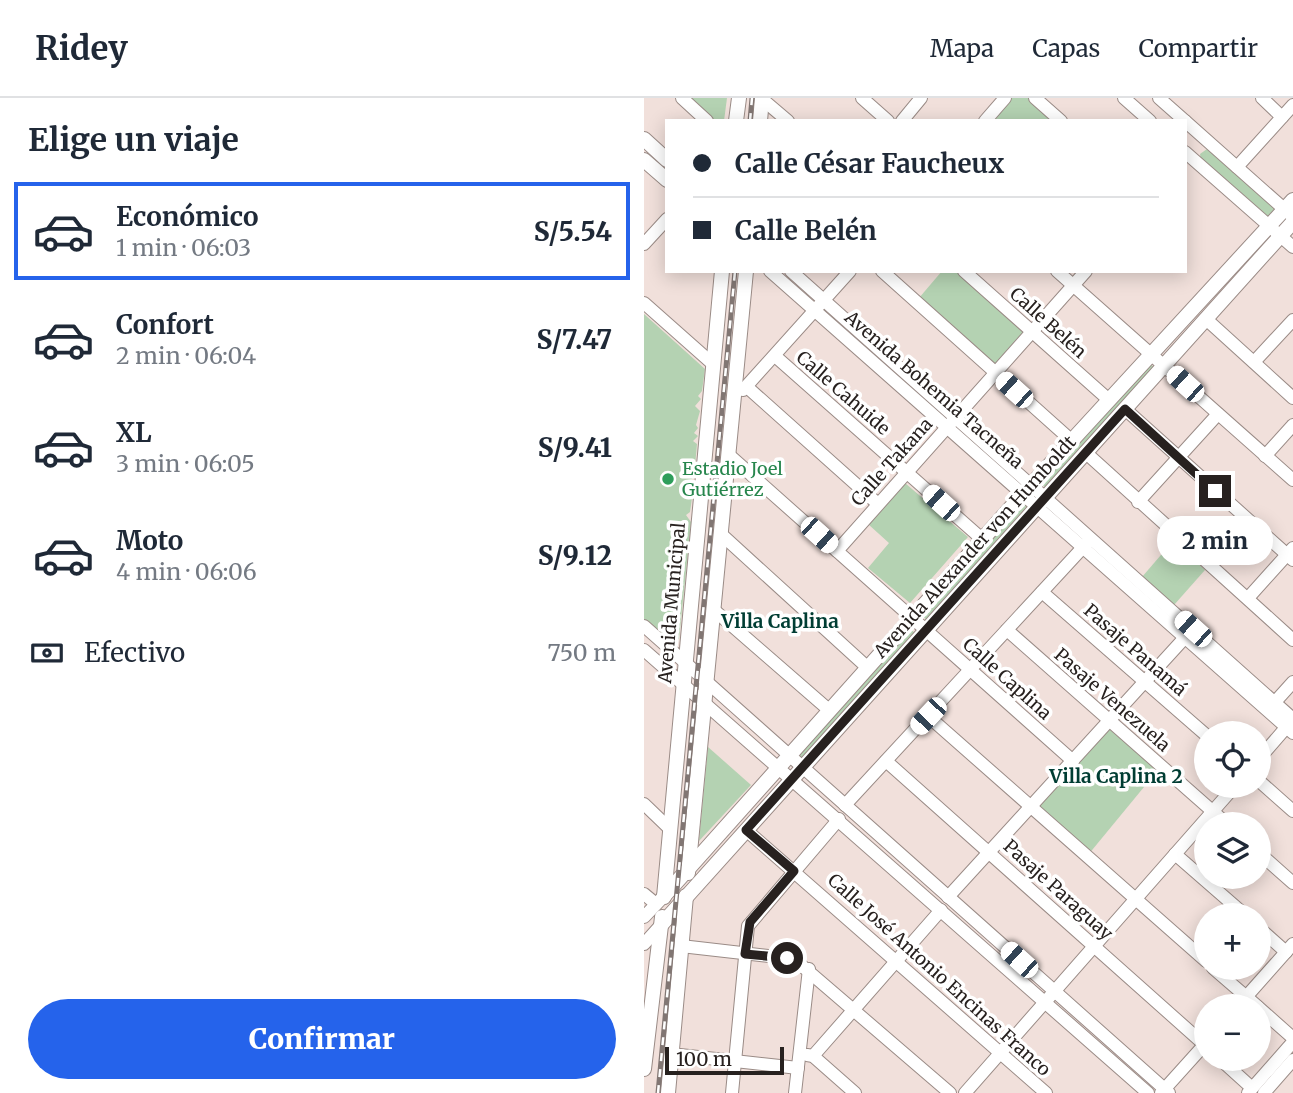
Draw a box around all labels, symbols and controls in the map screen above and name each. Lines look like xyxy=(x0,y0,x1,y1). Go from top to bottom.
text: Ridey xyxy=(35,28,128,69)
text: Mapa xyxy=(930,33,994,64)
text: Capas xyxy=(1032,33,1100,64)
text: Compartir xyxy=(1138,33,1258,64)
text: Elige un viaje xyxy=(28,120,239,160)
text: Calle César Faucheux xyxy=(735,147,1004,180)
icon: car xyxy=(32,200,95,263)
text: Económico xyxy=(116,200,259,233)
text: Calle Belén xyxy=(735,214,877,247)
text: S/5.54 xyxy=(534,215,612,248)
text: 1 min · 06:03 xyxy=(116,233,251,262)
street label: Calle Belén xyxy=(1005,282,1091,363)
street label: Avenida Bohemia Tacneña xyxy=(840,305,1029,474)
icon: car xyxy=(32,308,95,371)
text: Confort xyxy=(116,308,214,341)
text: S/7.47 xyxy=(537,323,612,356)
text: 2 min · 06:04 xyxy=(116,341,256,370)
street label: Calle Cahuide xyxy=(792,346,895,440)
car xyxy=(1163,362,1208,406)
car xyxy=(992,368,1037,412)
street label: Calle Takana xyxy=(846,412,938,511)
icon: car xyxy=(32,416,95,479)
text: XL xyxy=(116,416,152,449)
text: S/9.41 xyxy=(538,431,612,464)
street label: Avenida Alexander von Humboldt xyxy=(868,431,1081,663)
text: 3 min · 06:05 xyxy=(116,449,255,478)
place label: Estadio Joel Gutiérrez xyxy=(682,457,783,501)
marker: Estadio Joel Gutiérrez xyxy=(660,471,676,487)
route end xyxy=(1199,475,1231,507)
car xyxy=(919,481,964,525)
car xyxy=(797,513,842,557)
callout: 2 min xyxy=(1157,516,1273,564)
street label: Avenida Municipal xyxy=(653,521,690,685)
icon: car xyxy=(32,524,95,587)
text: Moto xyxy=(116,524,183,557)
text: 2 min xyxy=(1182,526,1248,555)
text: S/9.12 xyxy=(538,539,612,572)
text: 4 min · 06:06 xyxy=(116,557,257,586)
street label: Pasaje Panamá xyxy=(1079,599,1192,701)
car xyxy=(1171,607,1216,651)
district label: Villa Caplina xyxy=(720,609,839,633)
street label: Calle Caplina xyxy=(958,633,1057,725)
icon: cash xyxy=(28,634,66,672)
text: Efectivo xyxy=(84,636,185,669)
text: 750 m xyxy=(547,638,616,667)
street label: Pasaje Venezuela xyxy=(1050,643,1175,756)
car xyxy=(906,693,951,739)
map controls xyxy=(1194,721,1271,1071)
button: locate xyxy=(1194,721,1271,798)
district label: Villa Caplina 2 xyxy=(1048,764,1183,788)
button: layers xyxy=(1194,812,1271,889)
street label: Pasaje Paraguay xyxy=(999,834,1118,945)
street label: Calle José Antonio Encinas Franco xyxy=(823,868,1056,1081)
button: + xyxy=(1194,903,1271,980)
car xyxy=(997,938,1042,982)
route start xyxy=(771,942,803,974)
button: − xyxy=(1194,994,1271,1071)
button: Confirmar xyxy=(28,999,616,1079)
scale bar xyxy=(665,1044,784,1076)
text: 100 m xyxy=(676,1047,732,1071)

